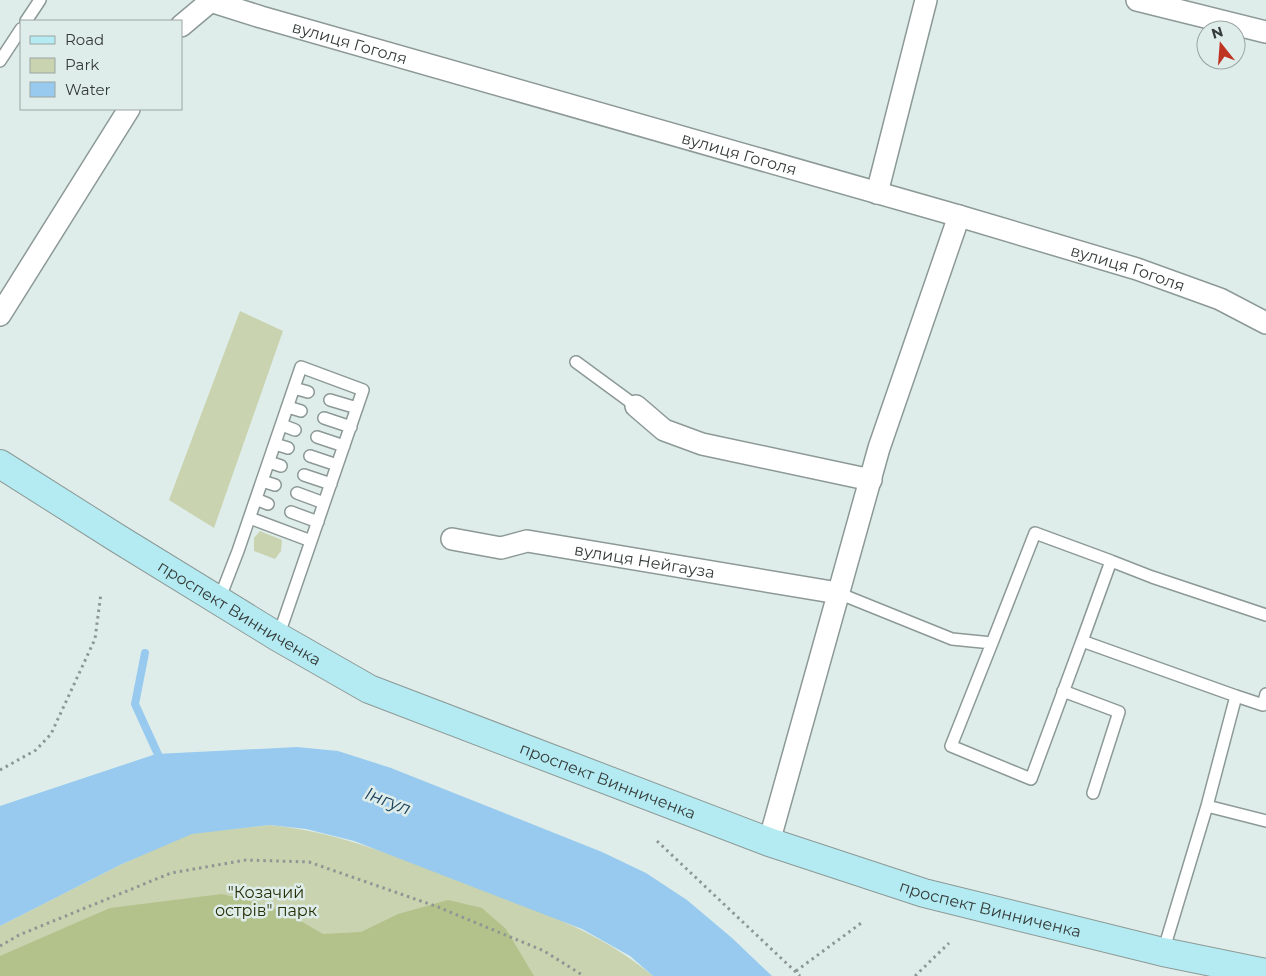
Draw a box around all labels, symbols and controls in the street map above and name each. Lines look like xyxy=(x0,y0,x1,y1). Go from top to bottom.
street label: вулиця Гоголя xyxy=(290,17,410,68)
legend xyxy=(20,20,182,110)
north arrow xyxy=(1196,20,1246,70)
text: N xyxy=(1209,22,1225,43)
text: Road xyxy=(65,30,104,49)
text: Park xyxy=(65,55,99,74)
text: Water xyxy=(65,80,111,99)
street label: вулиця Гоголя xyxy=(680,128,799,179)
street label: вулиця Гоголя xyxy=(1069,240,1188,295)
street label: вулиця Нейгауза xyxy=(573,540,716,582)
street label: проспект Винниченка xyxy=(155,556,324,669)
street label: проспект Винниченка xyxy=(517,738,699,823)
water label: Інгул xyxy=(362,782,414,820)
street label: проспект Винниченка xyxy=(897,876,1083,941)
park label: "Козачий острів" парк xyxy=(215,883,318,920)

